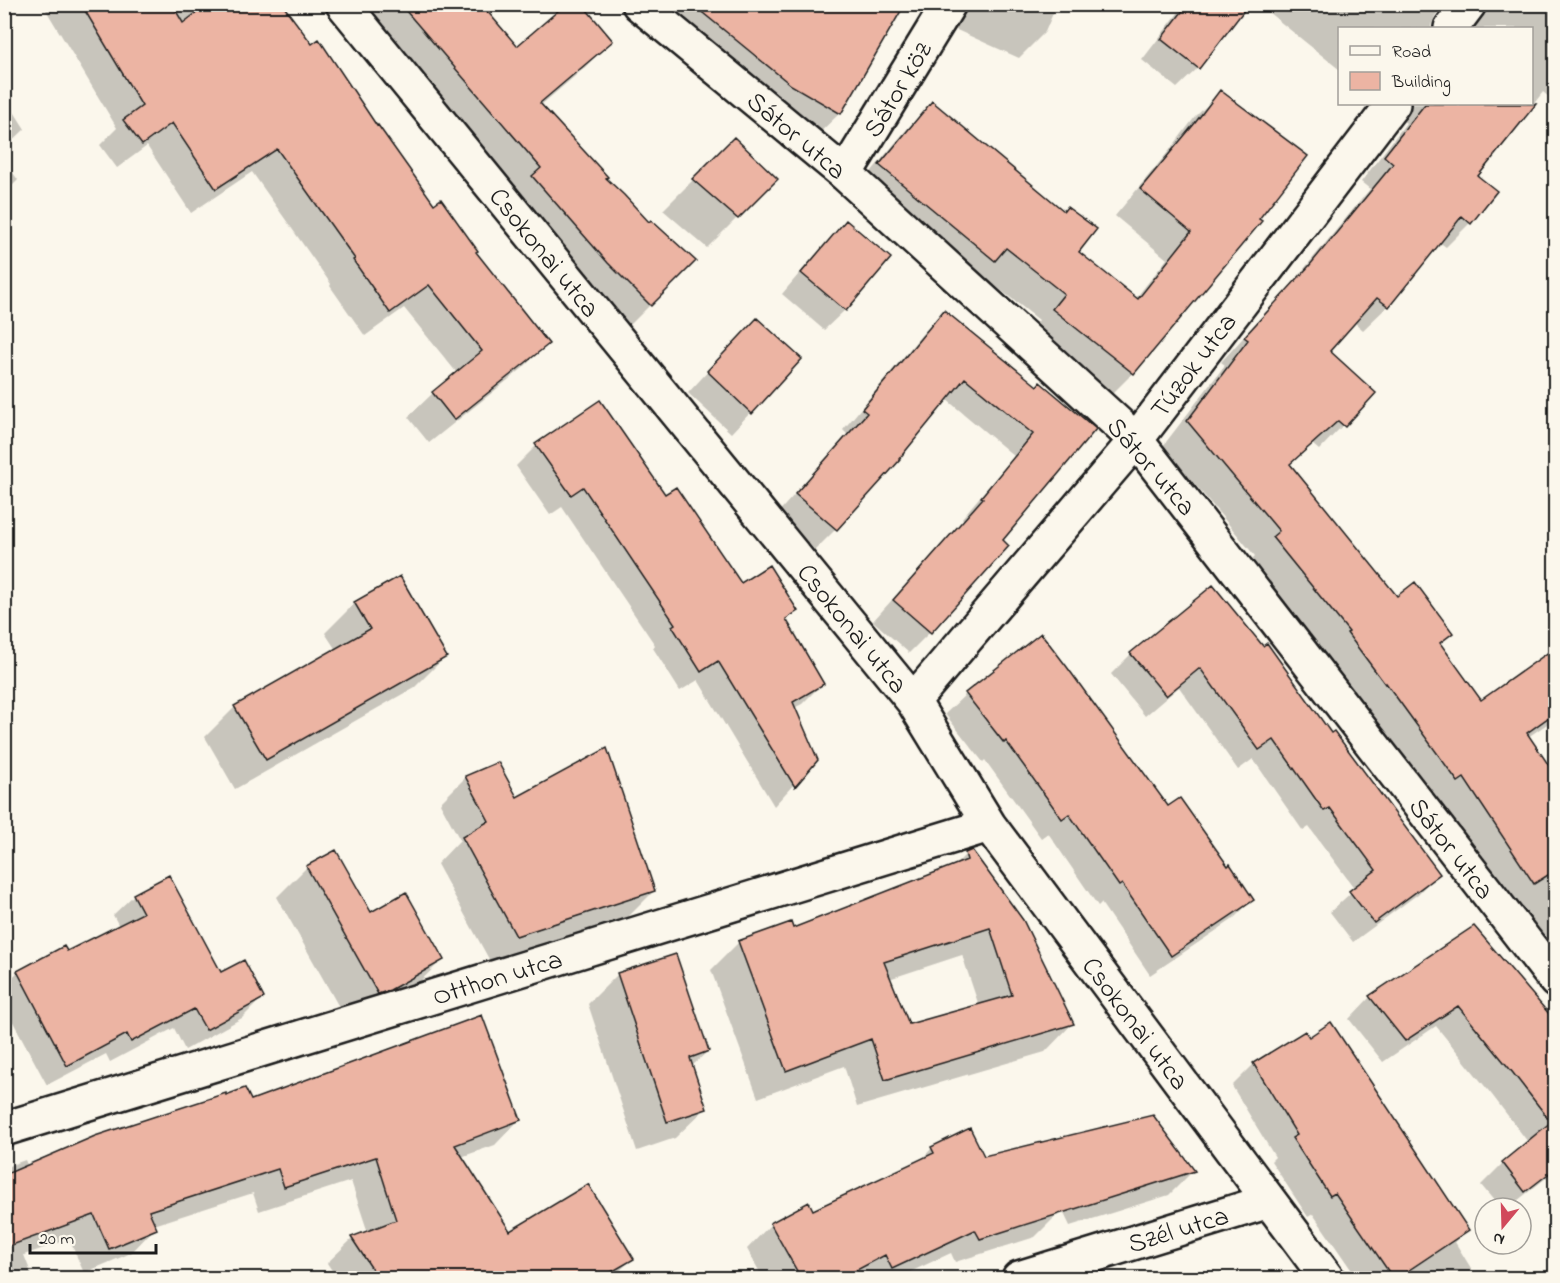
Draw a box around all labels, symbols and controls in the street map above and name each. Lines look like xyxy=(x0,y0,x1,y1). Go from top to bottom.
legend xyxy=(1338,27,1533,105)
street label: Sátor köz xyxy=(855,34,944,146)
text: Road xyxy=(1392,40,1431,66)
text: Building xyxy=(1391,70,1451,97)
street label: Sátor utca xyxy=(737,83,854,190)
street label: Csokonai utca xyxy=(478,180,608,327)
street label: Túzok utca xyxy=(1142,306,1248,427)
street label: Sátor utca xyxy=(1096,409,1204,526)
street label: Csokonai utca xyxy=(786,556,916,703)
street label: Sátor utca xyxy=(1398,790,1502,909)
street label: Otthon utca xyxy=(428,941,567,1018)
street label: Csokonai utca xyxy=(1071,950,1197,1099)
north arrow xyxy=(1473,1196,1533,1256)
street label: Szél utca xyxy=(1124,1198,1234,1265)
scale bar xyxy=(30,1217,156,1255)
text: N xyxy=(1490,1225,1508,1251)
text: 20 m xyxy=(39,1227,74,1253)

